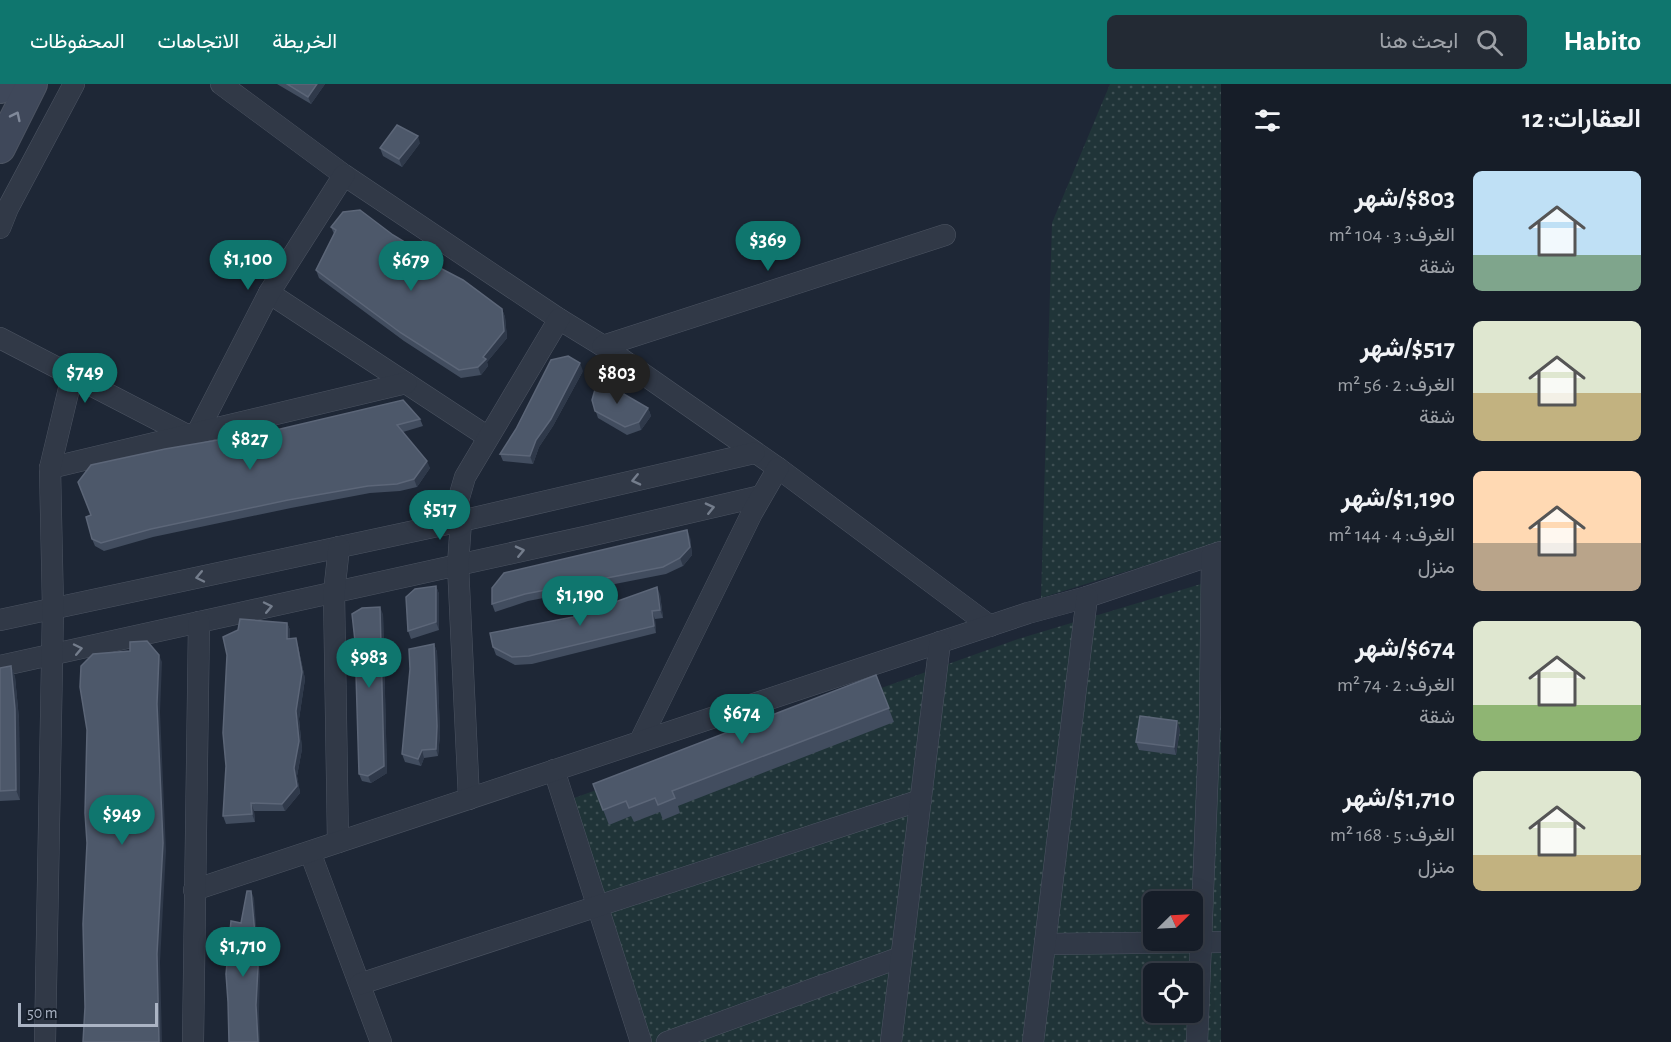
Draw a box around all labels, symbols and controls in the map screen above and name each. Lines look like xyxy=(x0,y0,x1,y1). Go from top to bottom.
search box xyxy=(1107,15,1527,69)
icon: search xyxy=(1473,26,1506,59)
text: Habito xyxy=(1563,28,1641,56)
text: ابحث هنا xyxy=(1379,30,1458,52)
text: المحفوظات xyxy=(30,31,125,52)
text: الاتجاهات xyxy=(158,31,239,52)
text: الخريطة xyxy=(272,31,337,52)
icon: filters xyxy=(1251,104,1284,137)
text: العقارات: 12 xyxy=(1522,106,1641,132)
one-way arrow xyxy=(8,112,20,123)
text: $803/شهر xyxy=(1354,185,1455,211)
icon: home xyxy=(1521,195,1593,267)
pin: $369 xyxy=(732,221,804,272)
text: الغرف: 3 · 104 m² xyxy=(1329,225,1455,245)
text: $369 xyxy=(750,230,786,250)
pin: $1,100 xyxy=(199,240,297,291)
pin: $679 xyxy=(375,241,447,292)
text: $1,100 xyxy=(224,249,272,269)
text: $679 xyxy=(393,250,429,270)
text: شقة xyxy=(1419,257,1455,277)
text: $517/شهر xyxy=(1360,335,1455,361)
icon: home xyxy=(1521,345,1593,417)
pin: $749 xyxy=(49,353,121,404)
pin: $803 xyxy=(581,354,653,405)
text: $749 xyxy=(66,362,104,382)
text: $803 xyxy=(598,363,636,383)
text: الغرف: 2 · 56 m² xyxy=(1337,375,1455,395)
text: شقة xyxy=(1419,407,1455,427)
pin: $827 xyxy=(214,420,286,471)
text: $827 xyxy=(232,429,268,449)
one-way arrow xyxy=(631,473,641,486)
text: $1,190/شهر xyxy=(1341,485,1455,511)
pin: $517 xyxy=(404,490,476,541)
icon: home xyxy=(1521,495,1593,567)
text: $517 xyxy=(423,499,457,519)
one-way arrow xyxy=(705,502,715,515)
text: الغرف: 4 · 144 m² xyxy=(1328,525,1455,545)
one-way arrow xyxy=(515,546,525,559)
text: منزل xyxy=(1418,557,1455,577)
one-way arrow xyxy=(195,570,205,583)
pin: $1,190 xyxy=(531,576,629,627)
text: $1,190 xyxy=(556,585,604,605)
one-way arrow xyxy=(263,602,273,615)
text: $674/شهر xyxy=(1355,635,1455,661)
pin: $983 xyxy=(333,638,405,689)
one-way arrow xyxy=(72,643,82,656)
icon: home xyxy=(1521,645,1593,717)
text: $983 xyxy=(350,647,388,667)
text: الغرف: 2 · 74 m² xyxy=(1337,675,1455,695)
pin: $674 xyxy=(706,694,778,745)
text: $674 xyxy=(723,703,761,723)
text: شقة xyxy=(1419,707,1455,727)
text: $1,710/شهر xyxy=(1342,785,1455,811)
pin: $949 xyxy=(86,795,158,846)
icon: home xyxy=(1521,795,1593,867)
text: $949 xyxy=(103,804,141,824)
text: الغرف: 5 · 168 m² xyxy=(1330,825,1455,845)
text: منزل xyxy=(1418,857,1455,877)
north arrow xyxy=(1143,891,1203,951)
map controls xyxy=(1143,891,1203,1023)
pin: $1,710 xyxy=(194,927,292,978)
text: $1,710 xyxy=(219,936,267,956)
button: locate xyxy=(1143,963,1203,1023)
scale bar xyxy=(18,1000,158,1028)
text: 50 m xyxy=(27,1005,58,1021)

